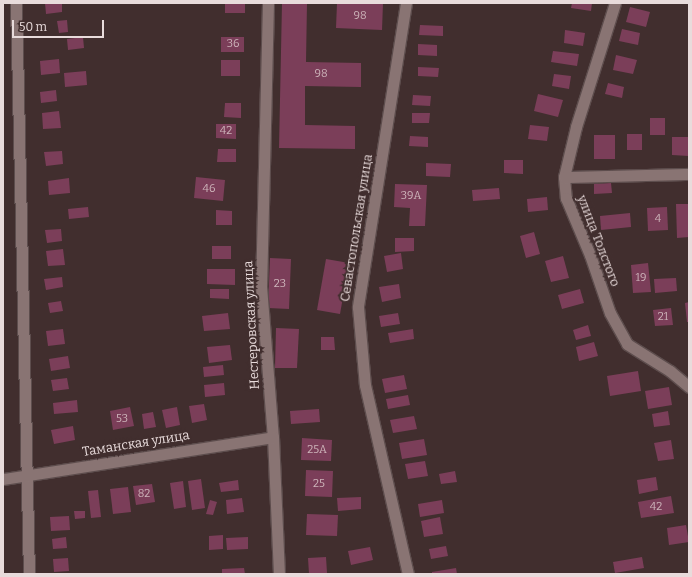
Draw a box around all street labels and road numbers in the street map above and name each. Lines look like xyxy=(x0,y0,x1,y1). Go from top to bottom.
street label: Севастопольская улица xyxy=(338,153,376,303)
street label: улица Толстого xyxy=(573,193,623,289)
street label: Нестеровская улица xyxy=(241,260,263,390)
street label: Таманская улица xyxy=(81,428,191,460)

